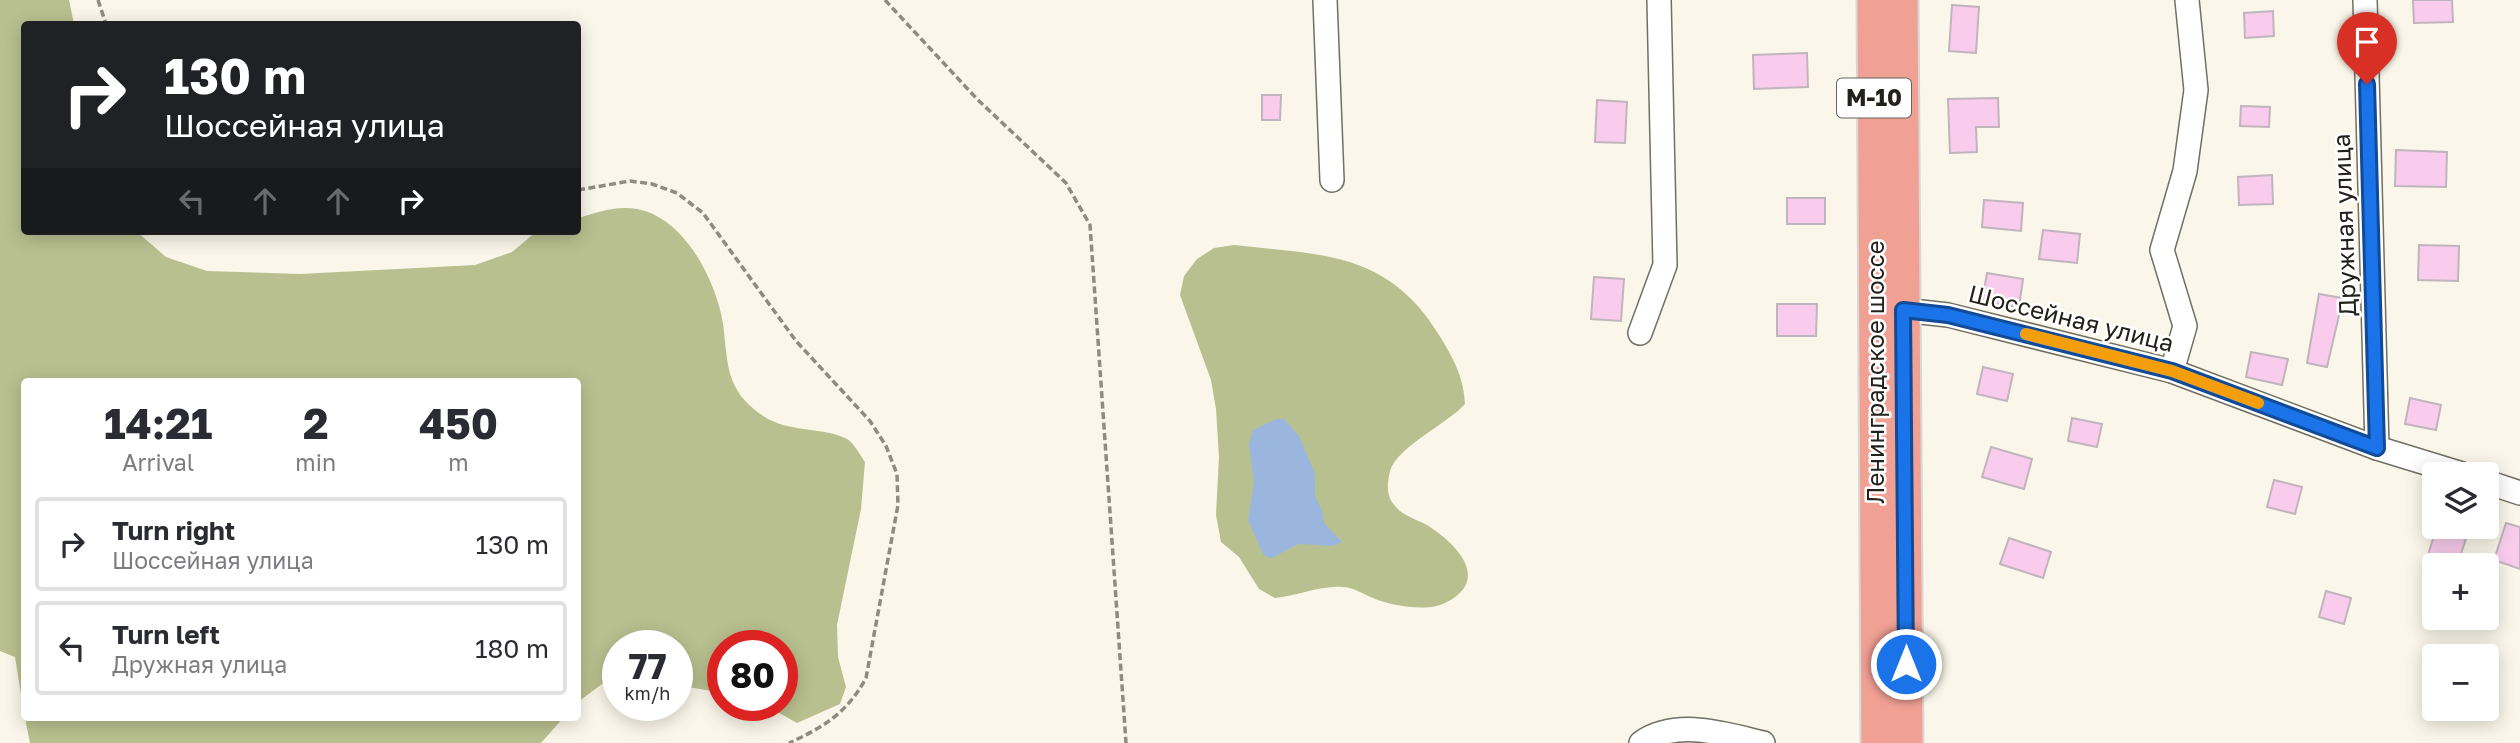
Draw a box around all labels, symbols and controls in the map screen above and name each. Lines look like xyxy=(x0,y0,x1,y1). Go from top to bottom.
pin xyxy=(2337,12.0,2397,84)
icon: arrive xyxy=(2348,23,2386,61)
text: 130 m xyxy=(164,46,306,105)
icon: right xyxy=(49,49,140,140)
road number: М-10 xyxy=(1837,78,1911,118)
text: Шоссейная улица xyxy=(164,106,445,144)
street label: Дружная улица xyxy=(2326,133,2361,317)
icon: left xyxy=(173,182,211,220)
icon: ahead xyxy=(246,182,284,220)
icon: ahead xyxy=(319,182,357,220)
icon: right xyxy=(392,182,430,220)
street label: Ленинградское шоссе xyxy=(1860,240,1889,504)
street label: Шоссейная улица xyxy=(1966,278,2177,357)
text: 14:21 xyxy=(104,398,212,448)
text: 2 xyxy=(303,398,329,448)
text: 450 xyxy=(419,398,498,448)
text: Arrival xyxy=(122,448,194,476)
text: min xyxy=(295,448,336,476)
text: m xyxy=(448,448,469,476)
map controls xyxy=(2422,462,2499,721)
button: layers xyxy=(2422,462,2499,539)
text: Turn right xyxy=(112,515,235,546)
icon: right xyxy=(53,525,91,563)
text: 130 m xyxy=(476,529,549,560)
text: Шоссейная улица xyxy=(112,546,314,574)
button: + xyxy=(2422,553,2499,630)
text: Turn left xyxy=(112,619,220,650)
position arrow xyxy=(1869,627,1943,701)
icon: left xyxy=(53,629,91,667)
speed limit sign: 80 xyxy=(707,630,798,721)
text: 180 m xyxy=(475,633,549,664)
button: − xyxy=(2422,644,2499,721)
text: 77 xyxy=(628,645,667,687)
text: Дружная улица xyxy=(112,650,287,678)
text: km/h xyxy=(625,682,670,704)

